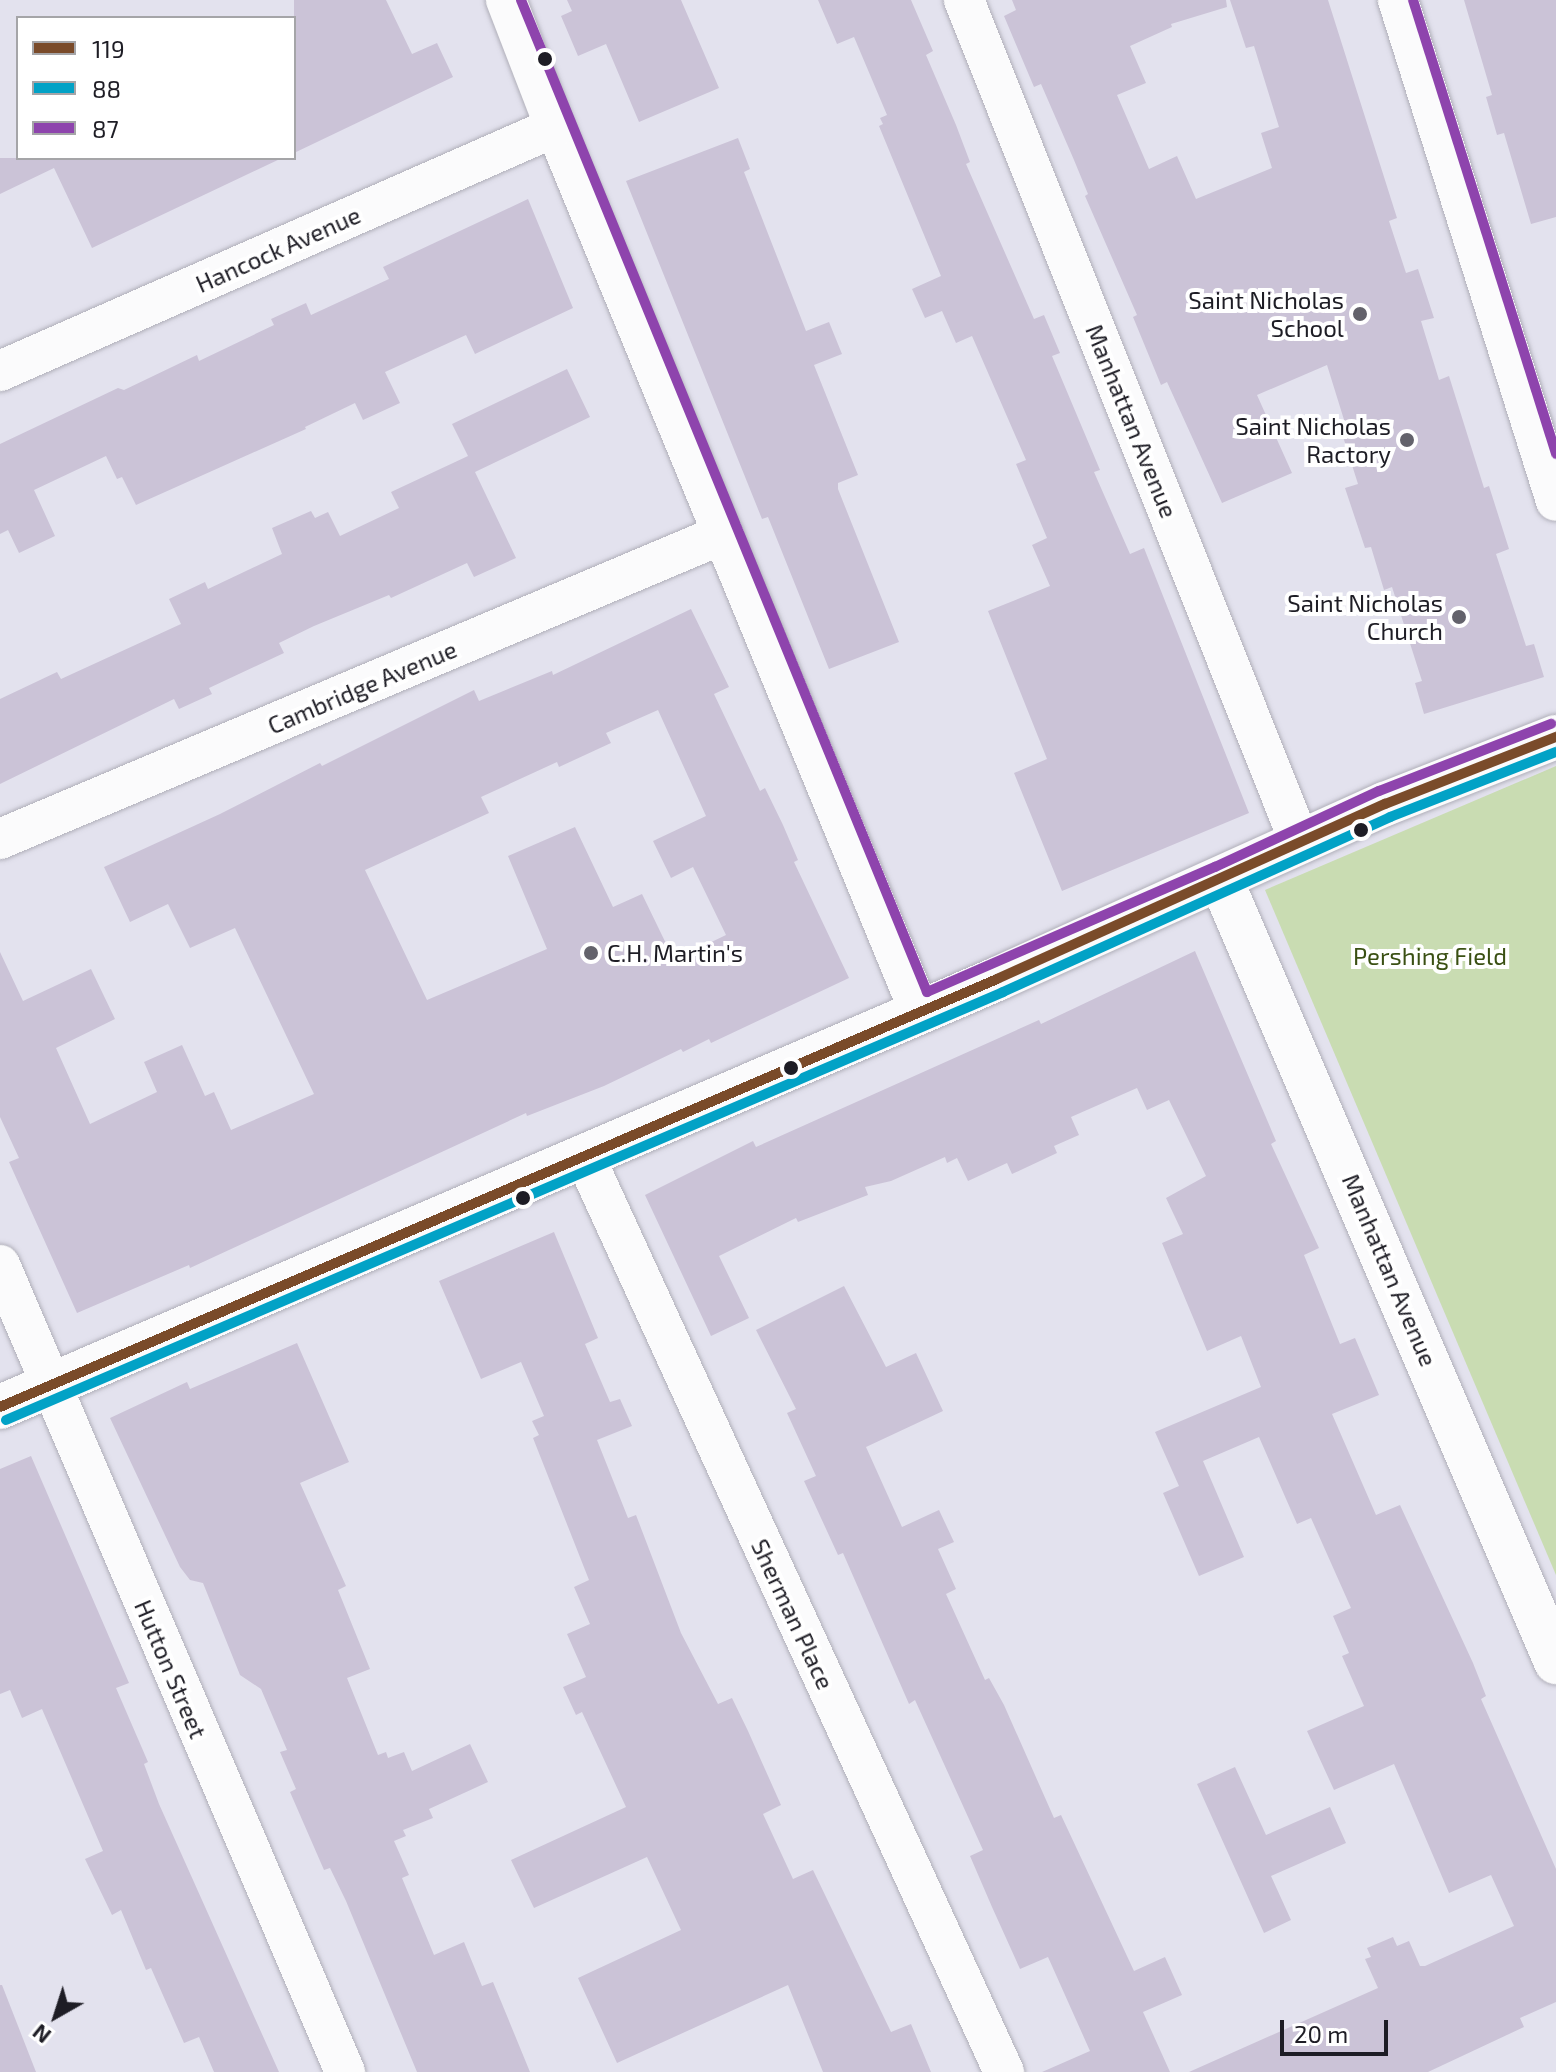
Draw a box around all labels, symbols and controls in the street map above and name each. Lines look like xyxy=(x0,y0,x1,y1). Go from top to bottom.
legend xyxy=(16,16,296,160)
text: 119 xyxy=(92,34,125,63)
unlabelled marker xyxy=(537,51,553,67)
text: 88 xyxy=(92,74,121,103)
text: 87 xyxy=(92,114,119,143)
street label: Hancock Avenue xyxy=(191,200,365,298)
place label: Saint Nicholas School xyxy=(1188,286,1344,342)
marker: Saint Nicholas School xyxy=(1351,305,1369,323)
street label: Manhattan Avenue xyxy=(1080,320,1184,522)
place label: Saint Nicholas Ractory xyxy=(1235,412,1391,468)
marker: Saint Nicholas Ractory xyxy=(1398,431,1416,449)
place label: Saint Nicholas Church xyxy=(1287,589,1443,645)
marker: Saint Nicholas Church xyxy=(1450,608,1468,626)
street label: Cambridge Avenue xyxy=(263,634,461,740)
unlabelled marker xyxy=(1353,822,1369,838)
place label: C.H. Martin's xyxy=(607,939,743,967)
park label: Pershing Field xyxy=(1353,942,1507,970)
marker: C.H. Martin's xyxy=(582,944,600,962)
unlabelled marker xyxy=(783,1060,799,1076)
street label: Manhattan Avenue xyxy=(1336,1169,1444,1371)
unlabelled marker xyxy=(515,1190,531,1206)
street label: Sherman Place xyxy=(746,1534,840,1694)
street label: Hutton Street xyxy=(129,1595,213,1743)
north arrow xyxy=(16,1976,96,2056)
scale bar xyxy=(1284,2004,1392,2054)
text: 20 m xyxy=(1294,2019,1348,2048)
text: N xyxy=(27,2020,55,2050)

